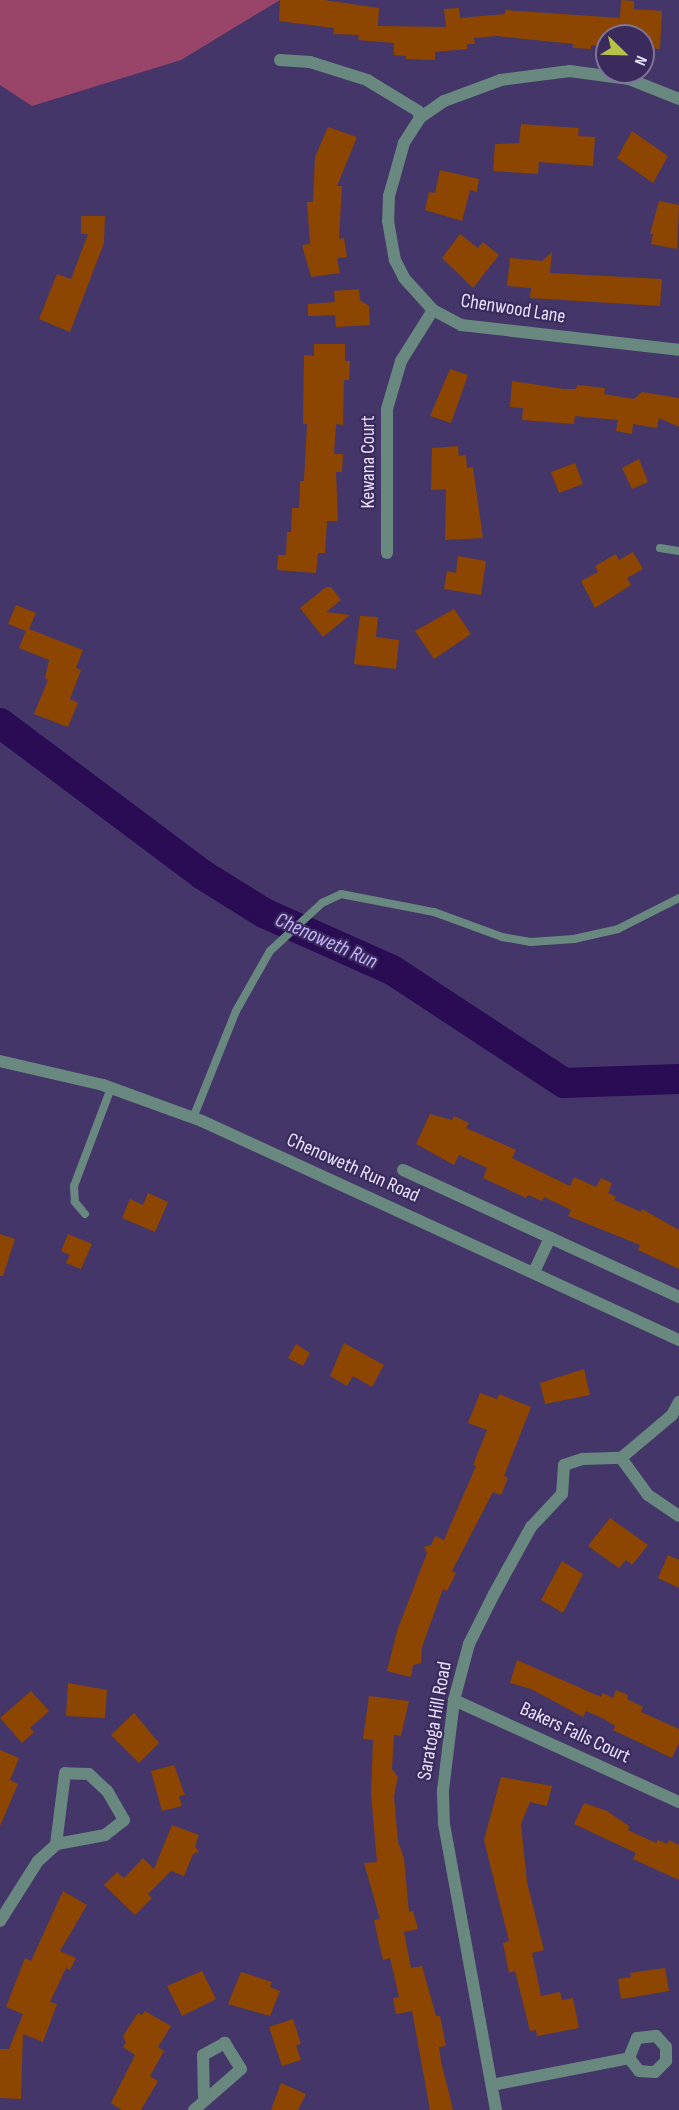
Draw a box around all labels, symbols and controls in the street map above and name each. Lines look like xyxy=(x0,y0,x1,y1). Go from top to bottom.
north arrow xyxy=(595,24,655,84)
text: N xyxy=(630,53,651,68)
street label: Chenwood Lane xyxy=(459,289,567,329)
street label: Kewana Court xyxy=(356,415,380,509)
water label: Chenoweth Run xyxy=(271,907,381,975)
street label: Chenoweth Run Road xyxy=(283,1128,423,1208)
street label: Saratoga Hill Road xyxy=(413,1660,457,1782)
street label: Bakers Falls Court xyxy=(516,1697,634,1769)

